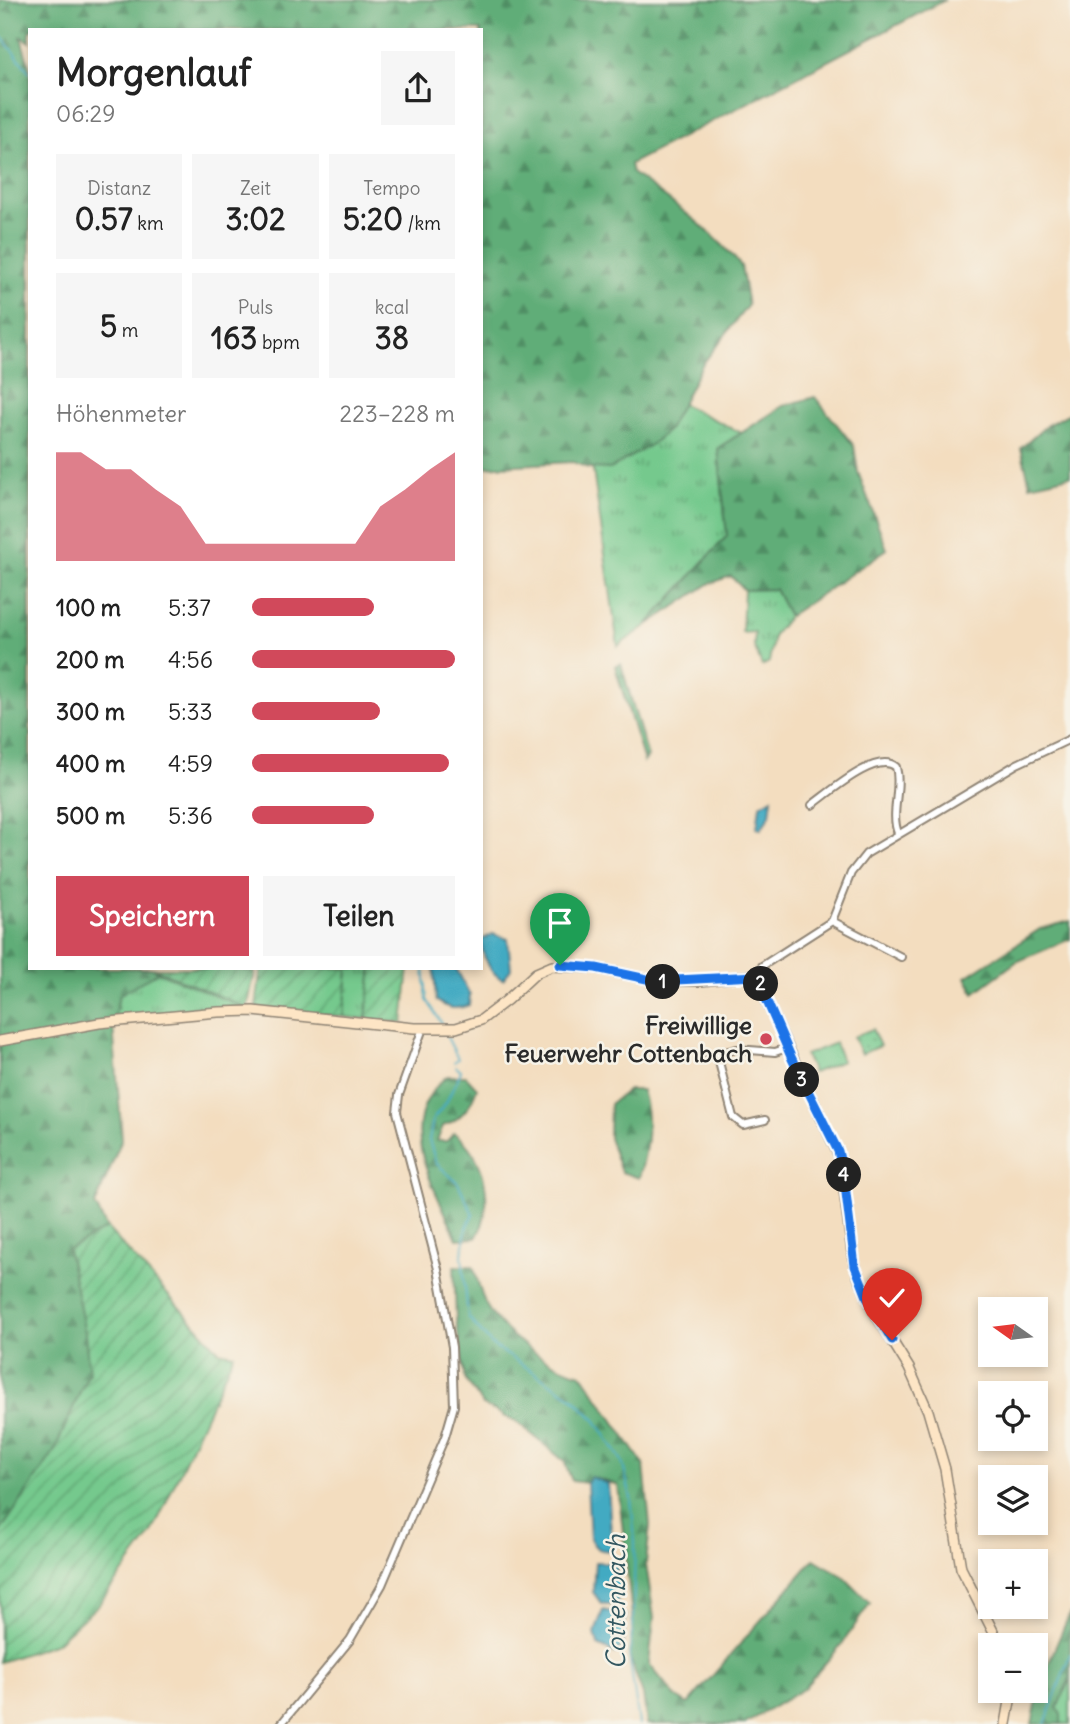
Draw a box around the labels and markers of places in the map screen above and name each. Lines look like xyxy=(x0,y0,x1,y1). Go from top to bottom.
pin xyxy=(530,893,590,965)
pin: 1 xyxy=(646,964,680,1000)
pin: 2 xyxy=(744,967,778,1002)
place label: Freiwillige Feuerwehr Cottenbach xyxy=(505,1010,752,1068)
marker: Freiwillige Feuerwehr Cottenbach xyxy=(758,1031,774,1047)
pin: 3 xyxy=(784,1062,820,1098)
pin: 4 xyxy=(826,1158,862,1192)
pin xyxy=(862,1268,922,1340)

